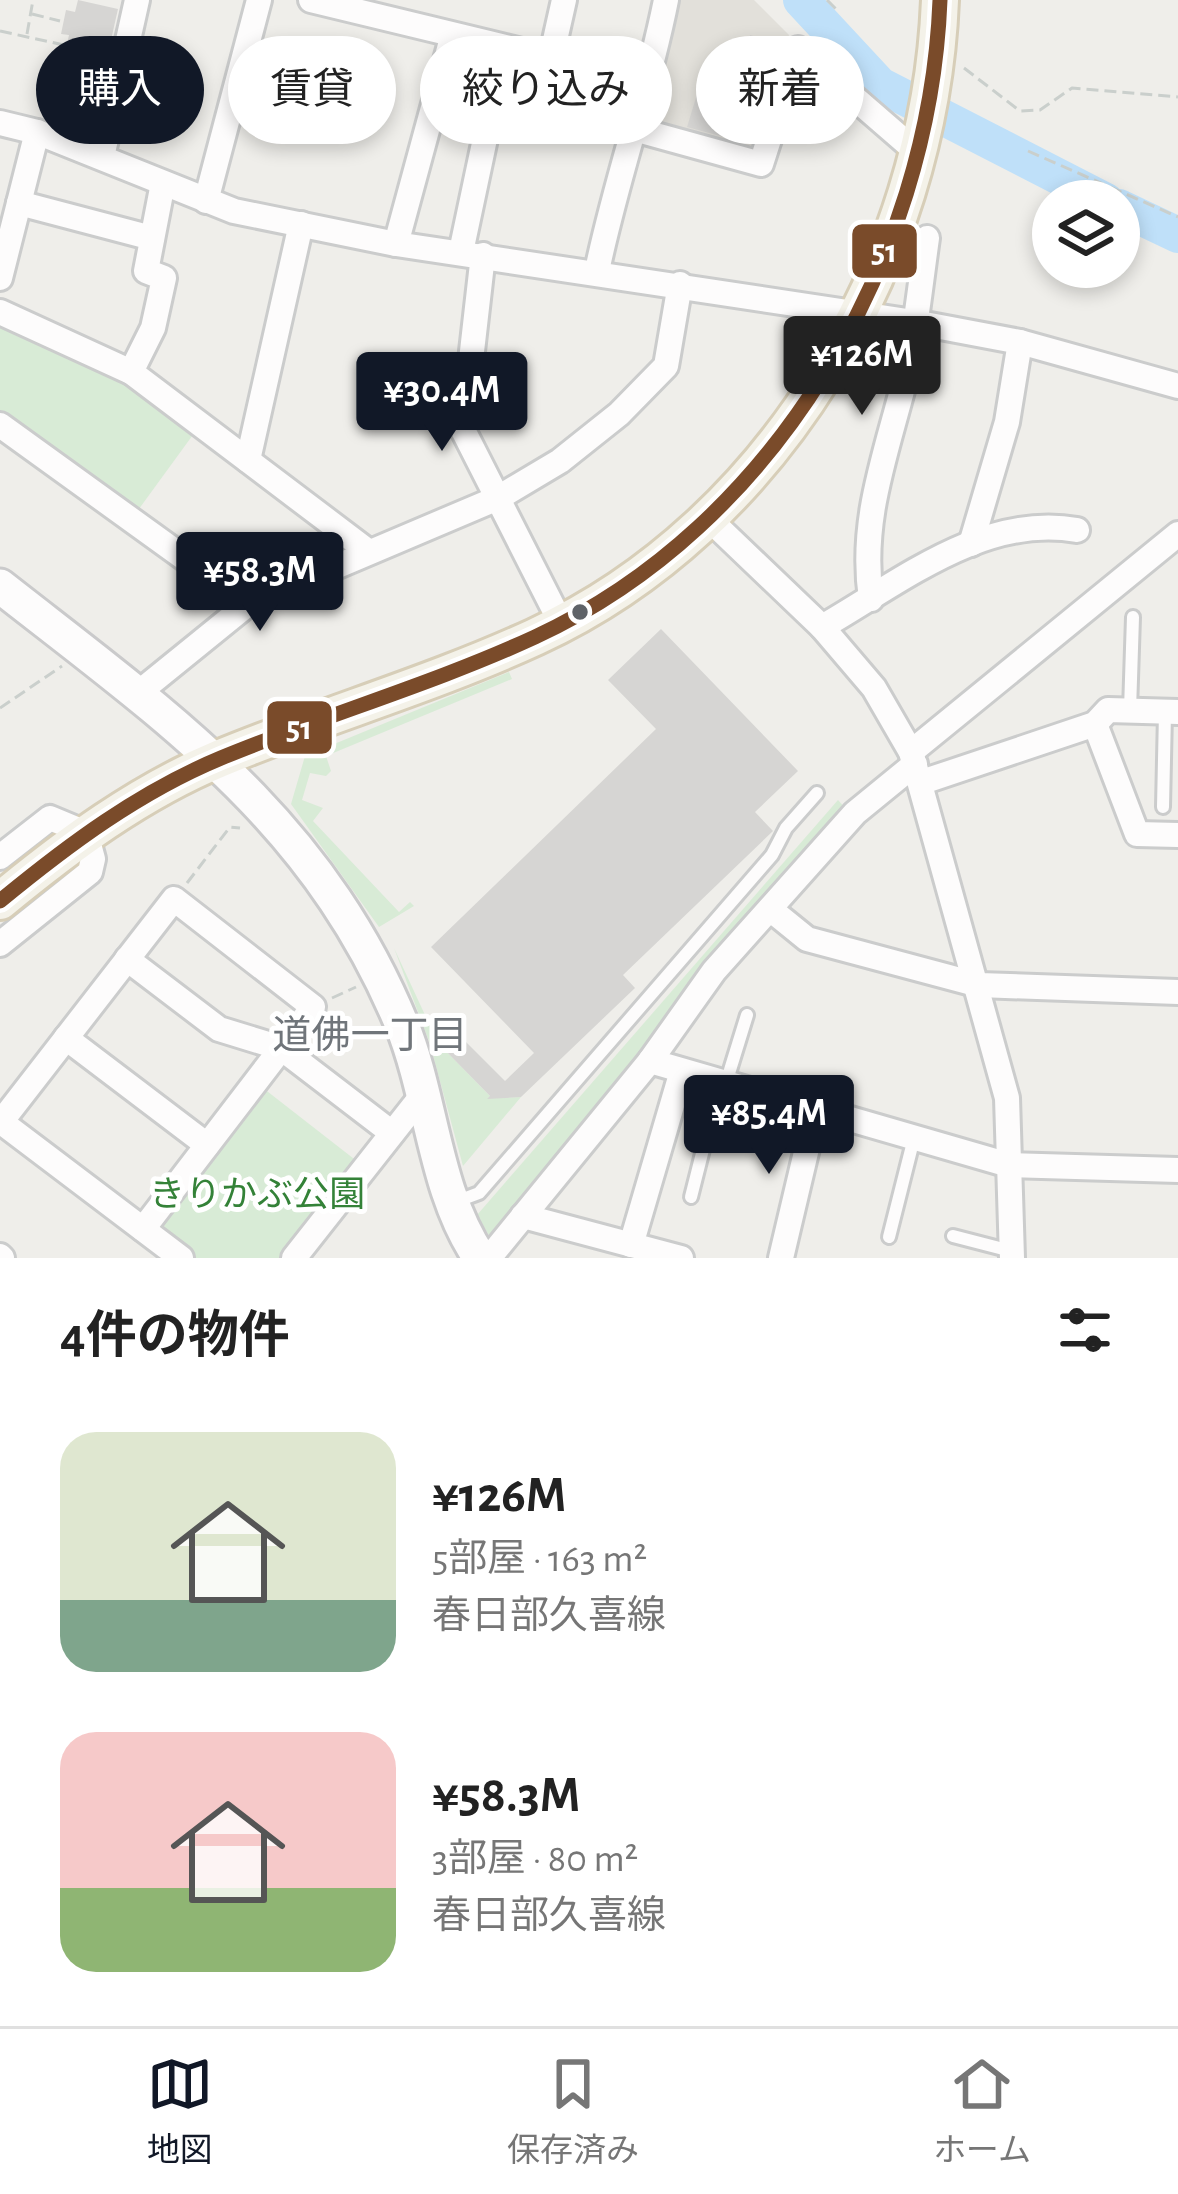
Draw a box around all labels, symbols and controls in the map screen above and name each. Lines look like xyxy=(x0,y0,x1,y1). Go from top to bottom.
chip: 購入 xyxy=(36,36,204,144)
chip: 賃貸 xyxy=(228,36,396,144)
chip: 絞り込み xyxy=(420,36,672,144)
chip: 新着 xyxy=(696,36,864,144)
map controls xyxy=(1032,180,1140,288)
button: layers xyxy=(1032,180,1140,288)
line badge: 51 xyxy=(850,222,919,280)
text: 51 xyxy=(871,236,897,269)
pin: ¥126M xyxy=(778,316,946,418)
text: ¥126M xyxy=(811,335,913,374)
pin: ¥30.4M xyxy=(344,352,540,454)
text: ¥30.4M xyxy=(383,371,501,410)
pin: ¥58.3M xyxy=(162,532,358,634)
text: ¥58.3M xyxy=(203,551,317,590)
unlabelled marker xyxy=(569,601,591,623)
line badge: 51 xyxy=(265,699,334,756)
text: 51 xyxy=(286,713,312,746)
district label: 道佛一丁目 xyxy=(272,1015,468,1056)
pin: ¥85.4M xyxy=(671,1075,867,1177)
text: ¥85.4M xyxy=(711,1094,827,1133)
park label: きりかぶ公園 xyxy=(149,1176,365,1213)
icon: filters xyxy=(1052,1297,1118,1363)
text: 4件の物件 xyxy=(60,1311,290,1362)
text: ¥126M xyxy=(432,1470,567,1521)
icon: home xyxy=(156,1480,300,1624)
text: 5部屋 · 163 m² xyxy=(432,1540,647,1579)
text: 春日部久喜線 xyxy=(432,1597,666,1636)
text: ¥58.3M xyxy=(432,1770,580,1821)
icon: home xyxy=(156,1780,300,1924)
text: 3部屋 · 80 m² xyxy=(432,1840,638,1879)
text: 春日部久喜線 xyxy=(432,1897,666,1936)
tab: 地図 xyxy=(147,2051,213,2172)
tab: 保存済み xyxy=(507,2051,639,2172)
tab: ホーム xyxy=(933,2051,1031,2172)

